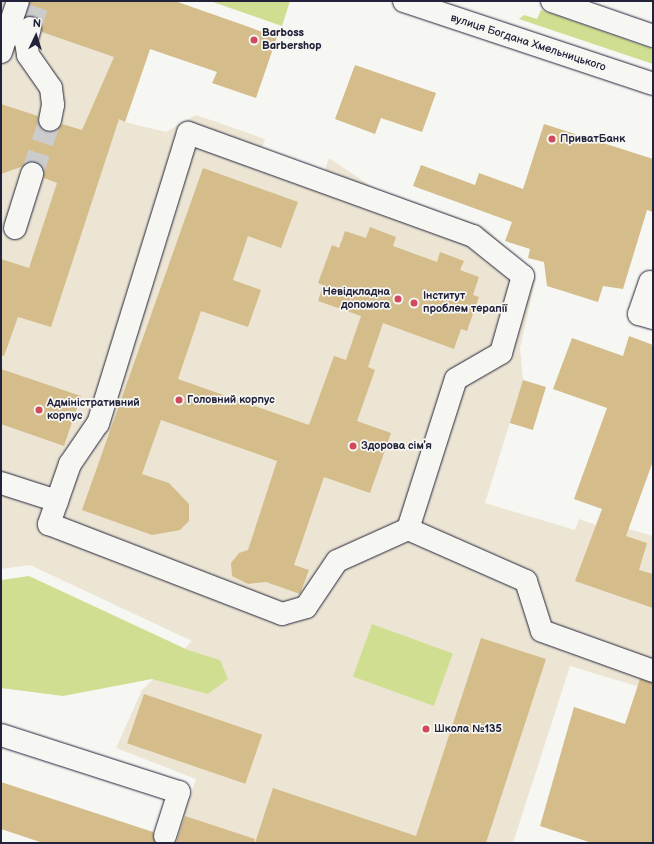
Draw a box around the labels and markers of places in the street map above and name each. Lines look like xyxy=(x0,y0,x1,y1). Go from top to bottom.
place label: Barboss Barbershop xyxy=(262,27,322,53)
marker: Barboss Barbershop xyxy=(249,35,259,45)
place label: ПриватБанк xyxy=(560,132,625,146)
marker: ПриватБанк xyxy=(547,134,557,144)
place label: Невідкладна допомога xyxy=(322,286,390,312)
place label: Інститут проблем терапії xyxy=(423,290,507,316)
marker: Невідкладна допомога xyxy=(393,294,403,304)
marker: Інститут проблем терапії xyxy=(408,297,420,309)
place label: Головний корпус xyxy=(187,393,275,407)
marker: Головний корпус xyxy=(174,395,184,405)
place label: Адміністративний корпус xyxy=(47,397,140,423)
marker: Адміністративний корпус xyxy=(34,405,44,415)
place label: Здорова сімʼя xyxy=(361,439,432,453)
marker: Здорова сімʼя xyxy=(348,441,358,451)
place label: Школа №135 xyxy=(434,722,502,736)
marker: Школа №135 xyxy=(421,724,431,734)

